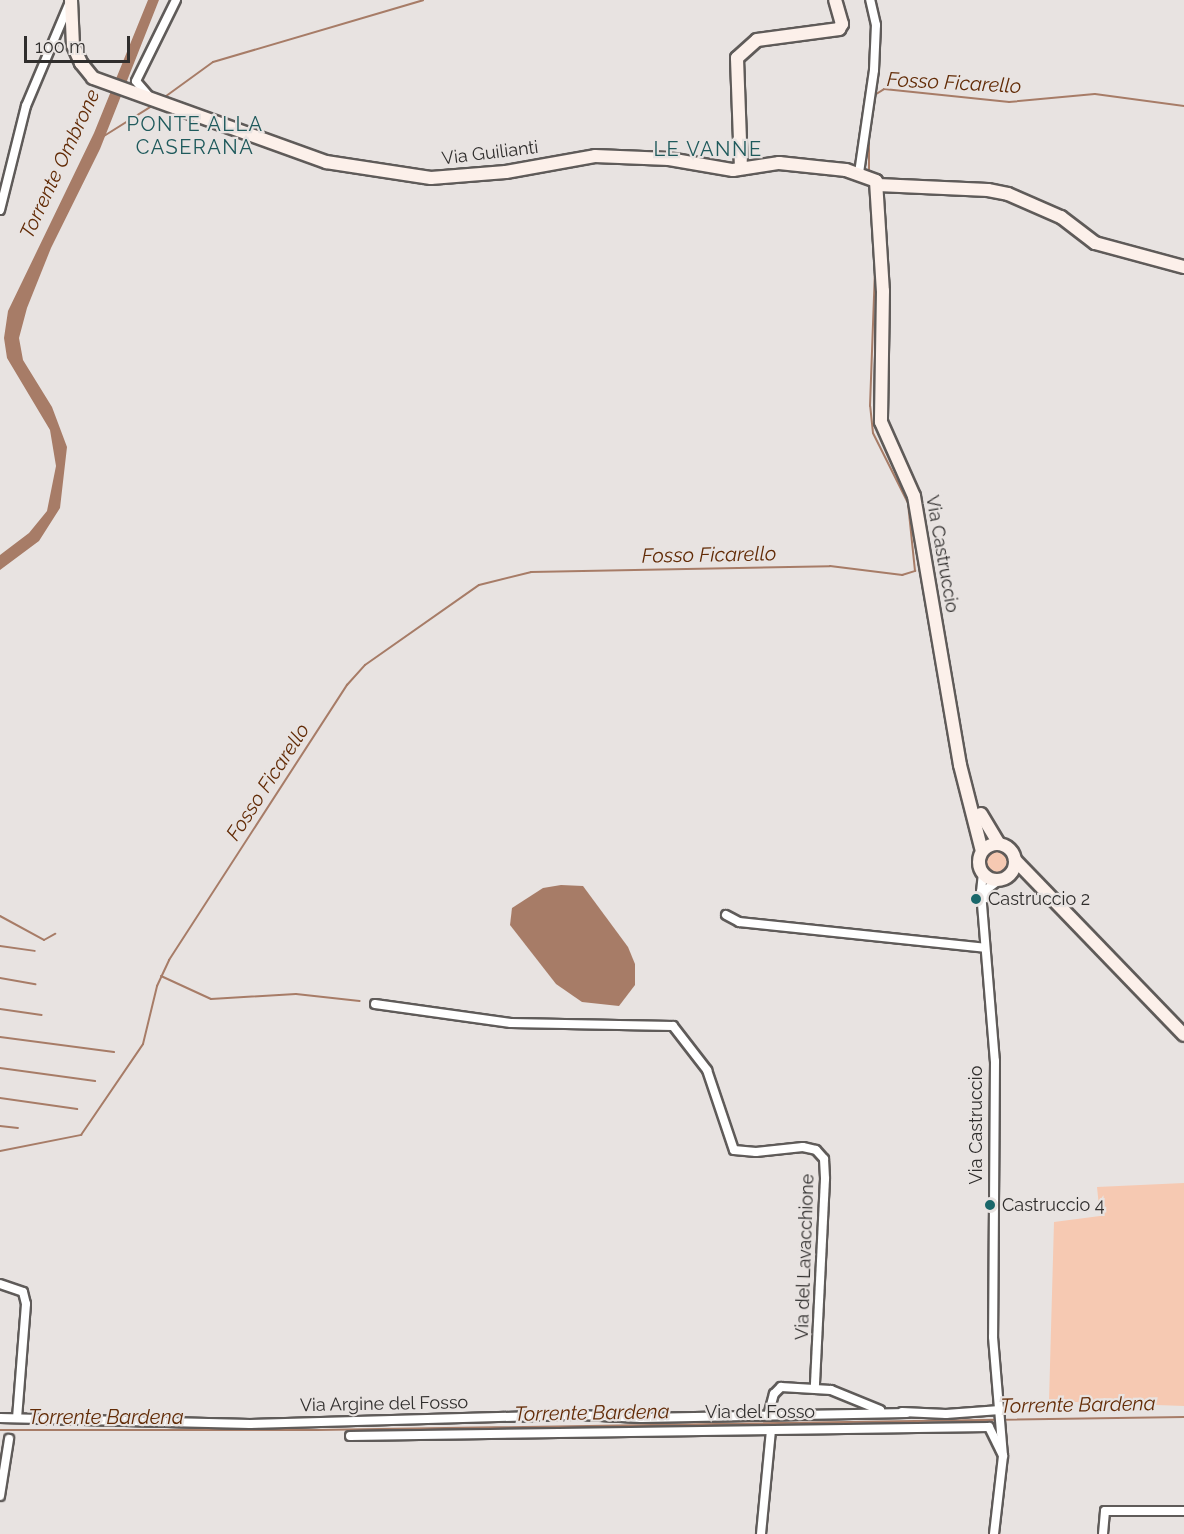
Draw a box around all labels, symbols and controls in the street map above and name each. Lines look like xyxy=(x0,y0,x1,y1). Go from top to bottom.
scale bar xyxy=(27,24,134,62)
text: 100 m xyxy=(35,36,86,57)
water label: Fosso Ficarello xyxy=(886,67,1022,99)
water label: Torrente Ombrone xyxy=(15,86,105,242)
district label: PONTE ALLA CASERANA xyxy=(126,112,264,159)
street label: Via Guilianti xyxy=(441,136,539,170)
district label: LE VANNE xyxy=(653,137,763,161)
street label: Via Castruccio xyxy=(921,494,963,614)
water label: Fosso Ficarello xyxy=(641,542,777,568)
water label: Fosso Ficarello xyxy=(221,719,315,845)
place label: Castruccio 2 xyxy=(988,888,1090,910)
marker: Castruccio 2 xyxy=(969,892,983,906)
street label: Via Castruccio xyxy=(965,1066,987,1184)
street label: Via del Lavacchione xyxy=(791,1173,819,1341)
place label: Castruccio 4 xyxy=(1002,1194,1105,1216)
marker: Castruccio 4 xyxy=(983,1198,997,1212)
street label: Via Argine del Fosso xyxy=(299,1392,469,1416)
water label: Torrente Bardena xyxy=(1000,1392,1156,1418)
water label: Torrente Bardena xyxy=(514,1400,670,1426)
street label: Via del Fosso xyxy=(705,1401,815,1423)
water label: Torrente Bardena xyxy=(28,1405,184,1429)

